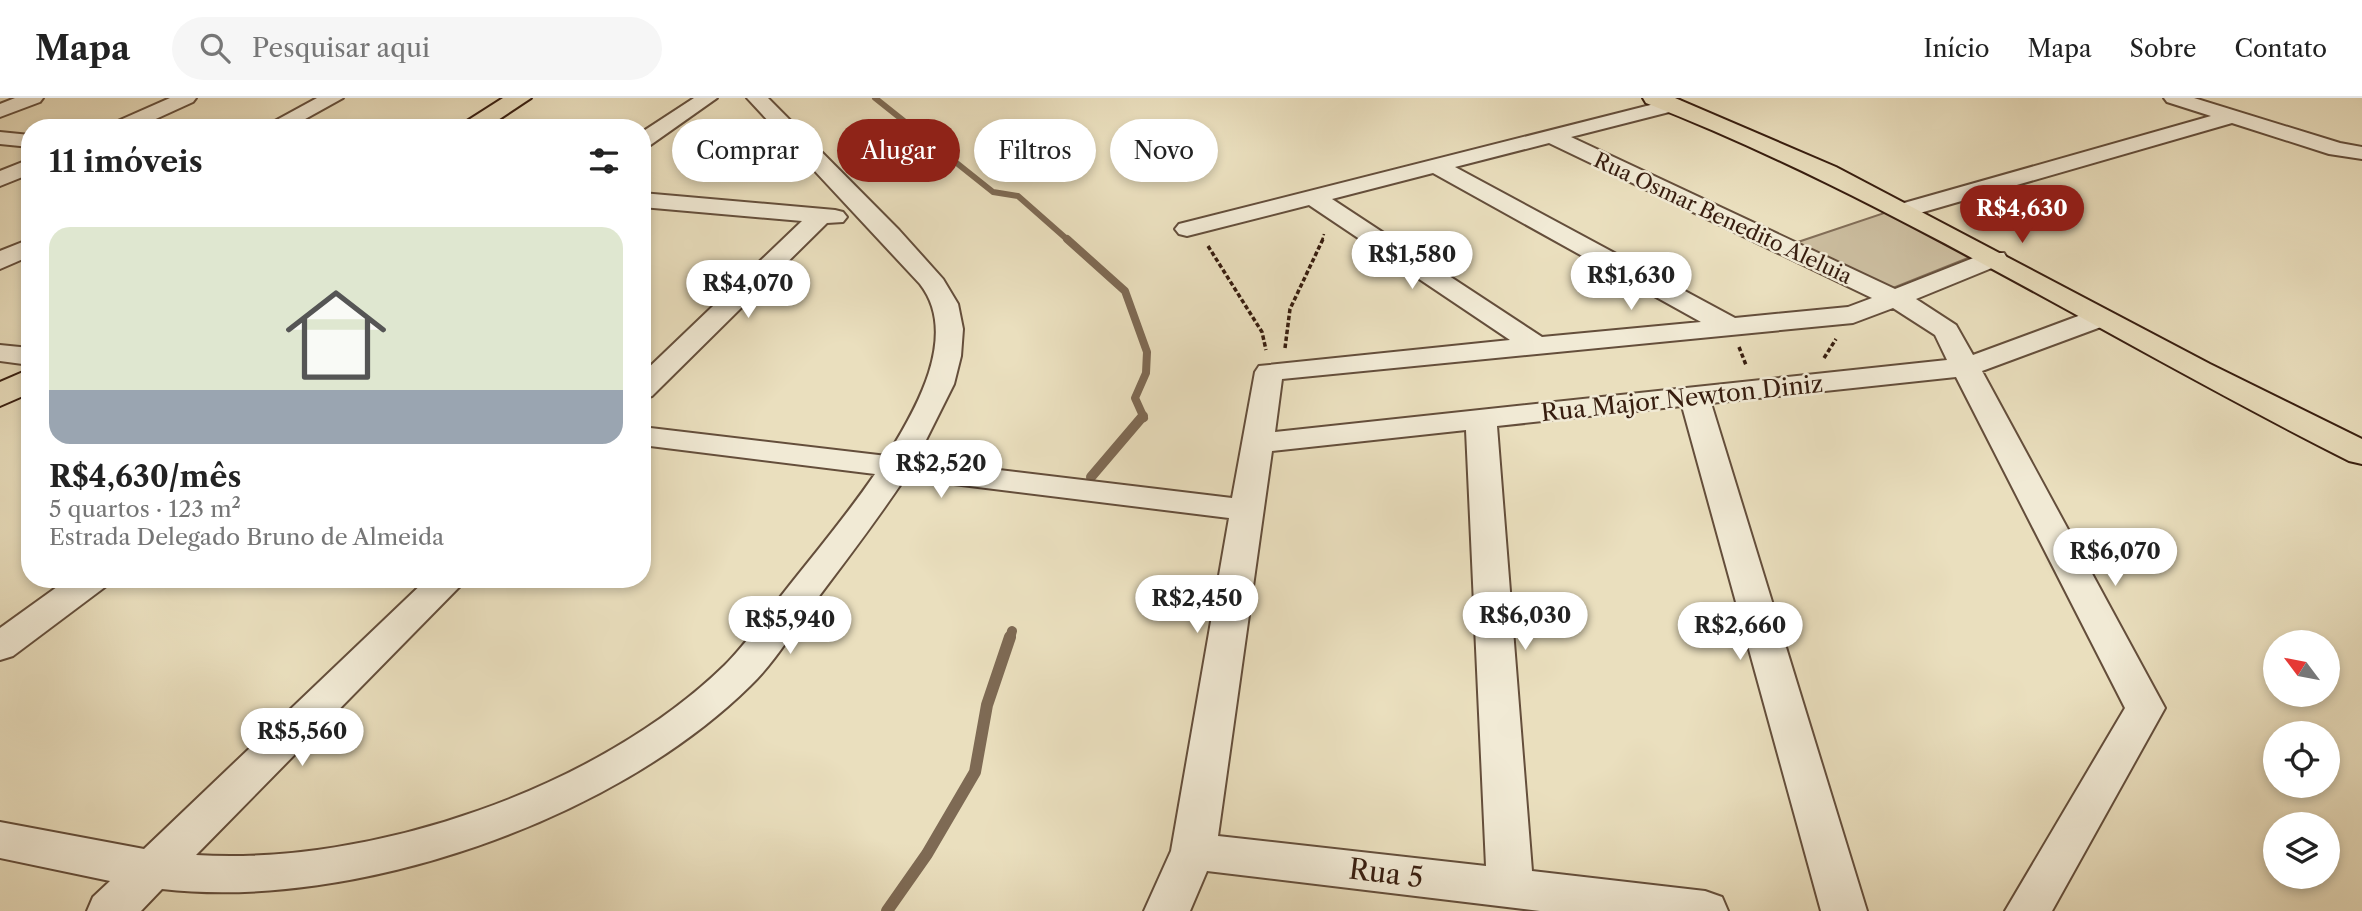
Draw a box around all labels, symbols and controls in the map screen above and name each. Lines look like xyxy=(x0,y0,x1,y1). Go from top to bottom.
search box xyxy=(172,17,662,80)
text: Mapa xyxy=(35,28,130,69)
icon: search xyxy=(196,29,234,67)
text: Pesquisar aqui xyxy=(252,32,430,64)
text: Início xyxy=(1923,34,1989,63)
text: Mapa xyxy=(2027,34,2092,63)
text: Sobre xyxy=(2130,34,2196,63)
text: Contato xyxy=(2234,34,2327,63)
chip: Comprar xyxy=(672,119,823,182)
chip: Alugar xyxy=(837,119,960,182)
chip: Filtros xyxy=(974,119,1096,182)
chip: Novo xyxy=(1110,119,1218,182)
icon: filters xyxy=(585,142,623,180)
text: 11 imóveis xyxy=(49,143,203,180)
street label: Rua Osmar Benedito Aleluia xyxy=(1590,147,1857,289)
pin: R$4,630 xyxy=(1957,186,2087,245)
text: R$4,630 xyxy=(1976,194,2068,222)
pin: R$1,580 xyxy=(1347,232,1477,291)
text: R$1,580 xyxy=(1368,240,1456,268)
pin: R$1,630 xyxy=(1566,252,1696,312)
pin: R$4,070 xyxy=(683,260,813,320)
text: R$1,630 xyxy=(1587,261,1675,289)
text: R$4,070 xyxy=(702,269,794,297)
icon: home xyxy=(273,272,399,398)
street label: Rua Major Newton Diniz xyxy=(1539,369,1825,427)
pin: R$2,520 xyxy=(876,440,1006,500)
text: R$2,520 xyxy=(895,449,987,477)
text: R$4,630/mês xyxy=(49,458,241,495)
text: 5 quartos · 123 m² xyxy=(49,495,241,523)
text: Estrada Delegado Bruno de Almeida xyxy=(49,523,444,551)
pin: R$6,070 xyxy=(2050,528,2180,588)
text: R$6,070 xyxy=(2069,537,2161,565)
pin: R$2,450 xyxy=(1132,575,1262,635)
text: R$2,450 xyxy=(1151,584,1243,612)
pin: R$6,030 xyxy=(1460,592,1590,652)
pin: R$5,940 xyxy=(725,596,855,656)
text: R$6,030 xyxy=(1479,601,1571,629)
pin: R$2,660 xyxy=(1675,602,1805,662)
text: R$5,940 xyxy=(744,605,836,633)
text: R$2,660 xyxy=(1694,611,1786,639)
north arrow xyxy=(2263,630,2340,707)
map controls xyxy=(2263,630,2340,889)
pin: R$5,560 xyxy=(237,708,367,768)
text: R$5,560 xyxy=(257,717,347,745)
button: locate xyxy=(2263,721,2340,798)
button: layers xyxy=(2263,812,2340,889)
street label: Rua 5 xyxy=(1347,852,1425,894)

